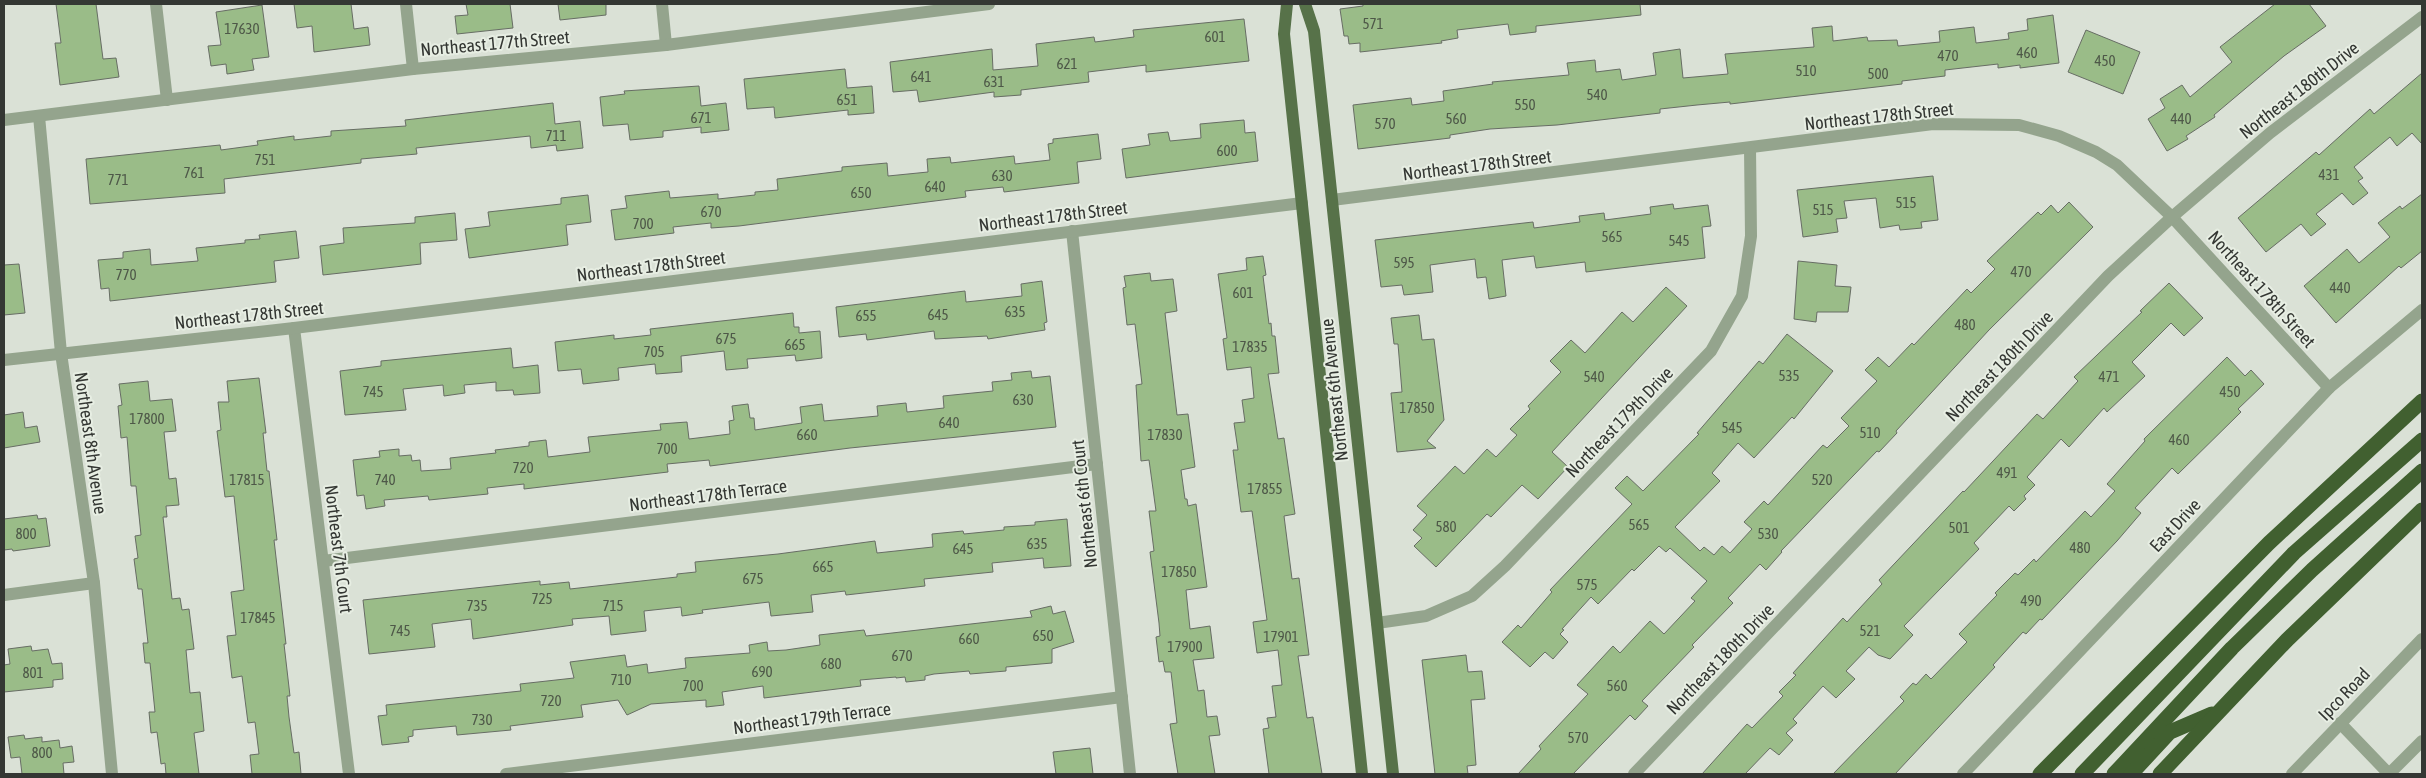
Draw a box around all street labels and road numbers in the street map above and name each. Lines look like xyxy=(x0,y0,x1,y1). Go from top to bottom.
street label: Northeast 177th Street xyxy=(419,26,571,60)
street label: Northeast 180th Drive xyxy=(2235,37,2363,143)
street label: Northeast 178th Street xyxy=(1803,98,1955,134)
street label: Northeast 178th Street xyxy=(1401,145,1553,185)
street label: Northeast 178th Street xyxy=(977,196,1129,236)
street label: Northeast 178th Street xyxy=(2204,226,2320,352)
street label: Northeast 178th Street xyxy=(575,246,727,286)
street label: Northeast 178th Street xyxy=(173,297,325,333)
street label: Northeast 180th Drive xyxy=(1941,306,2057,426)
street label: Northeast 6th Avenue xyxy=(1316,318,1352,462)
street label: Northeast 179th Drive xyxy=(1561,362,1677,482)
street label: Northeast 8th Avenue xyxy=(71,371,111,515)
street label: Northeast 6th Court xyxy=(1067,439,1101,569)
street label: Northeast 178th Terrace xyxy=(628,475,788,515)
street label: Northeast 7th Court xyxy=(321,484,357,614)
street label: East Drive xyxy=(2145,494,2205,556)
street label: Northeast 180th Drive xyxy=(1662,599,1778,719)
street label: Ipco Road xyxy=(2314,663,2374,725)
street label: Northeast 179th Terrace xyxy=(732,698,892,738)

